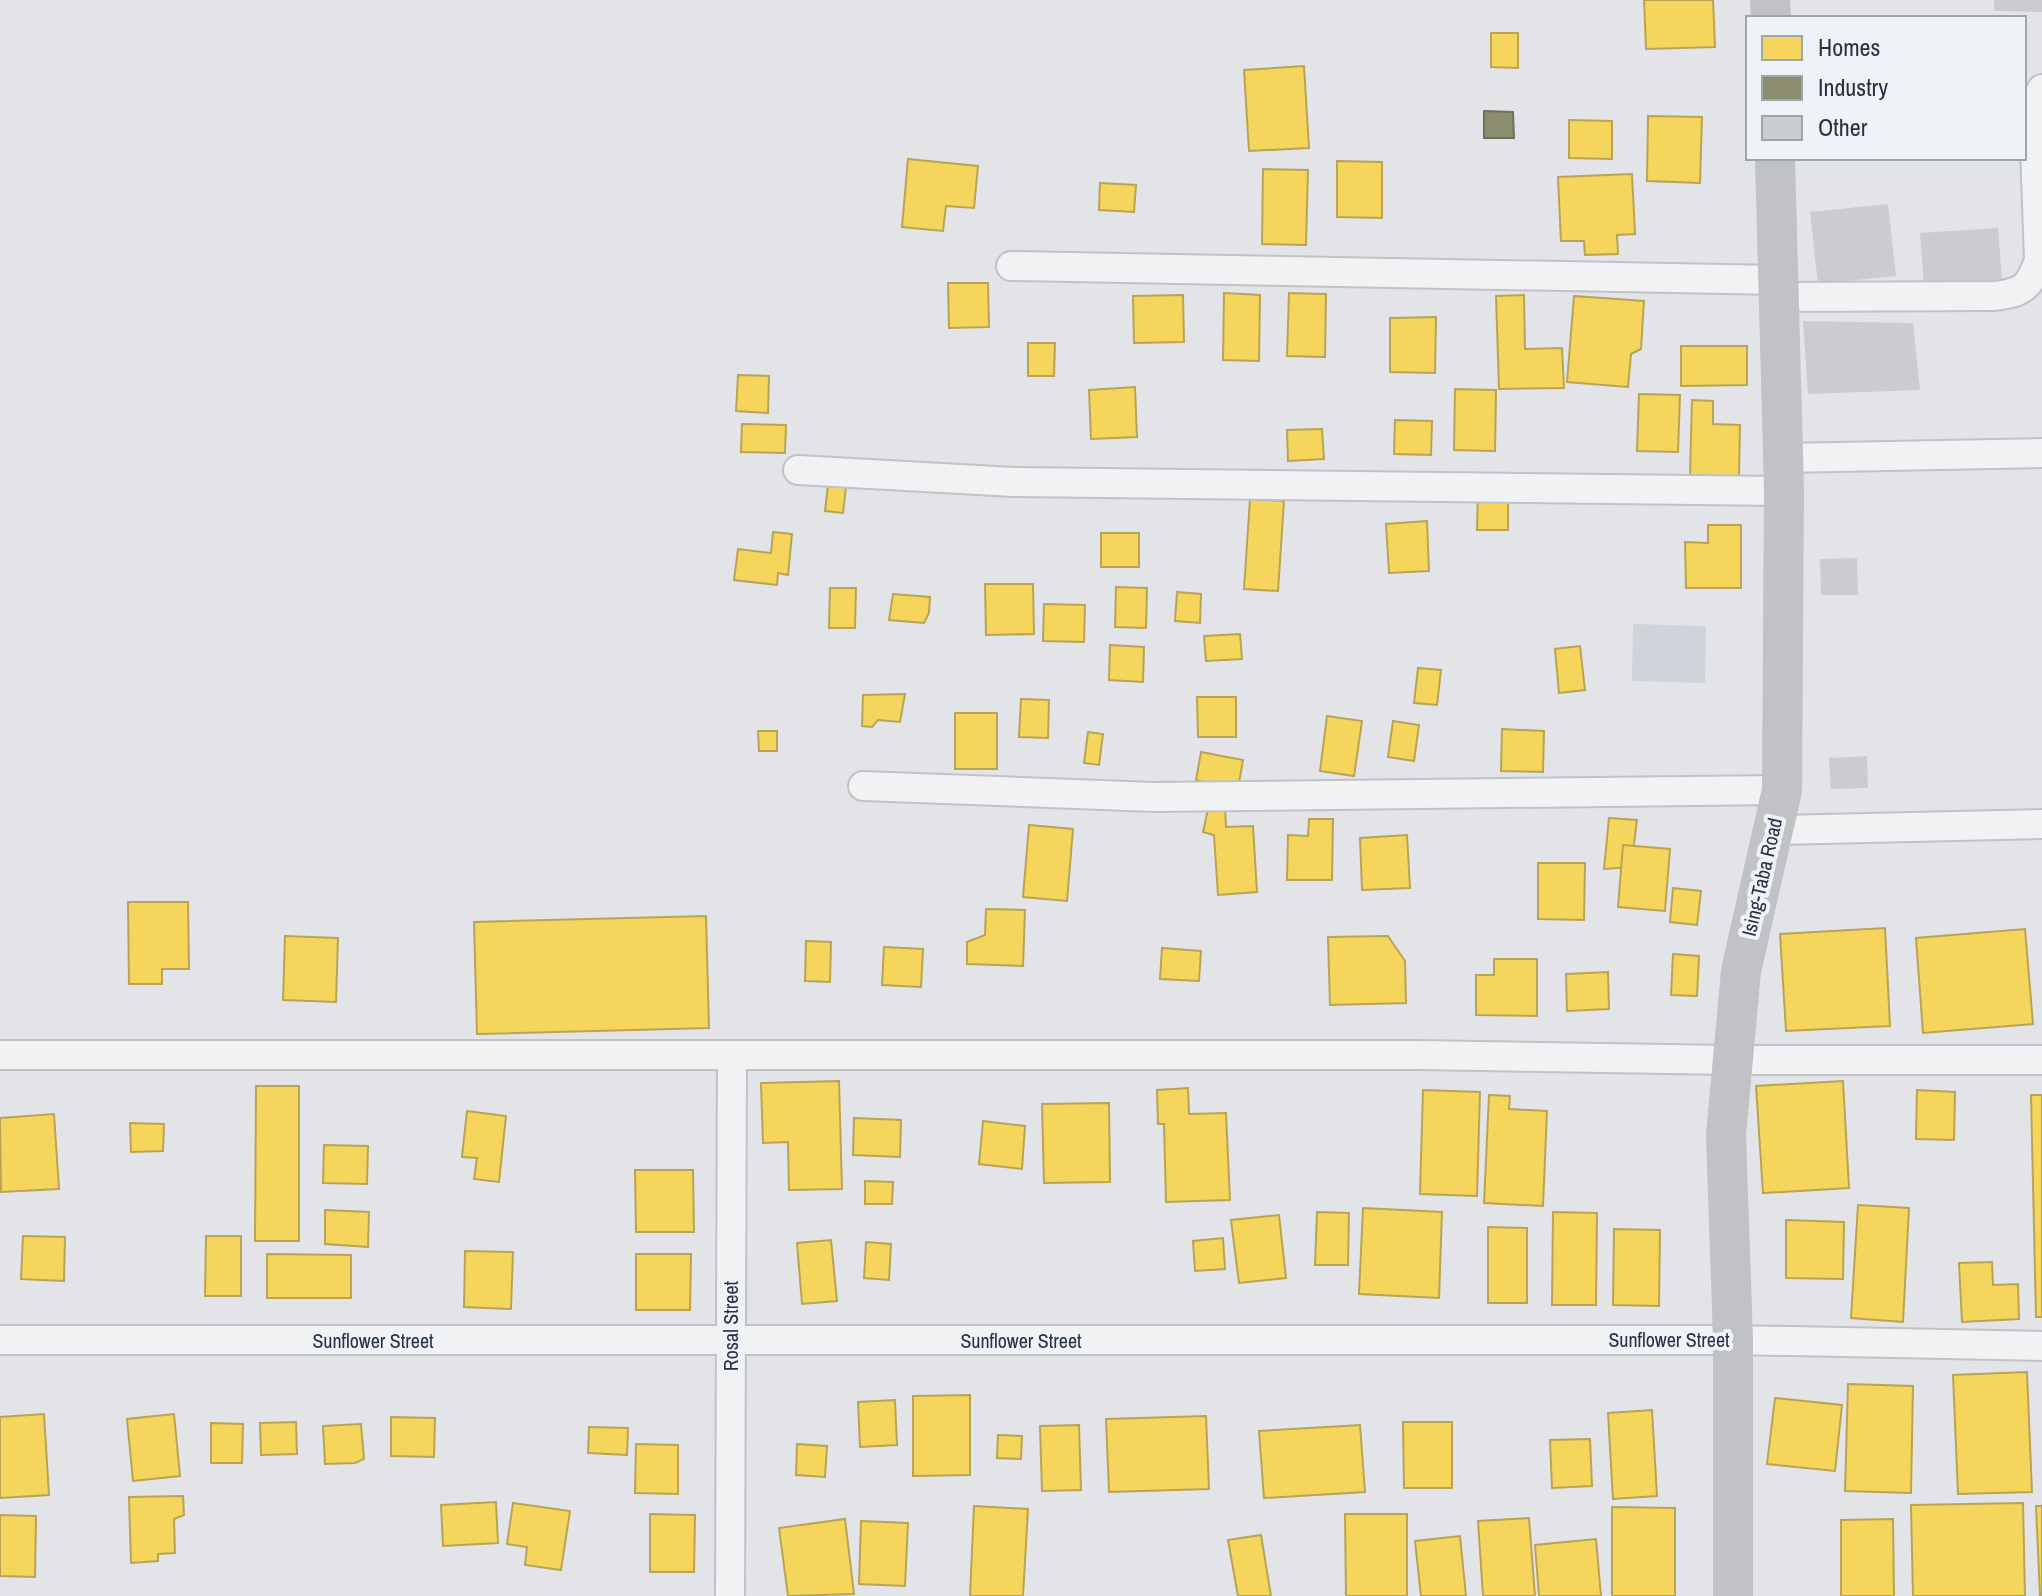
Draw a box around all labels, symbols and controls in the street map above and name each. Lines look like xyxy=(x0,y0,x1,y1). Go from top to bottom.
legend xyxy=(1746,16,2026,160)
text: Homes xyxy=(1818,31,1880,63)
text: Industry xyxy=(1818,71,1888,103)
text: Other xyxy=(1818,111,1868,143)
street label: Ising-Taba Road xyxy=(1735,815,1788,939)
street label: Rosal Street xyxy=(717,1280,744,1371)
street label: Sunflower Street xyxy=(1608,1326,1730,1353)
street label: Sunflower Street xyxy=(312,1327,434,1354)
street label: Sunflower Street xyxy=(960,1327,1082,1354)

